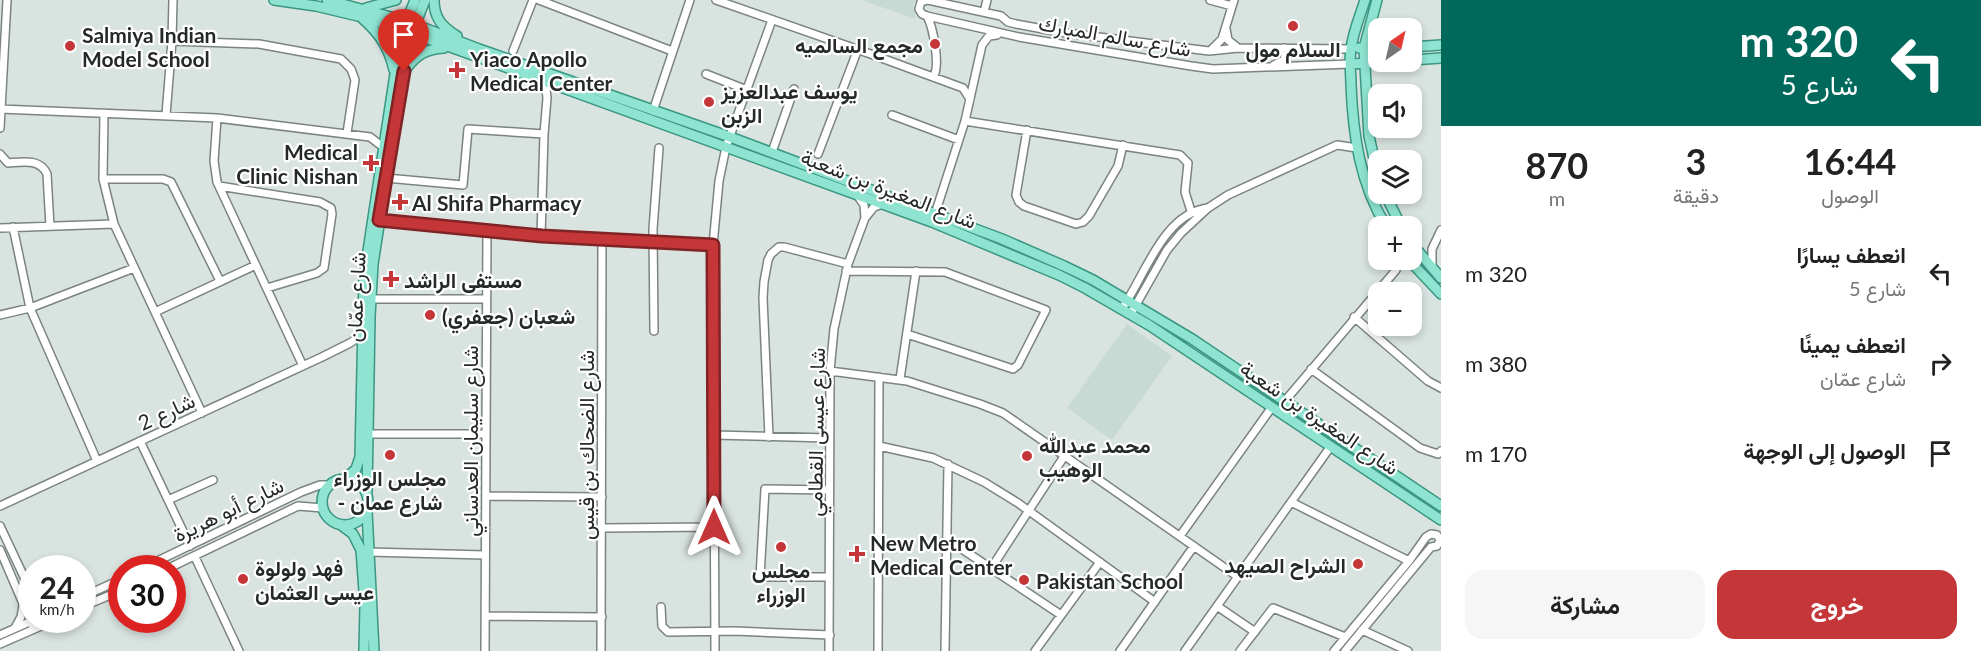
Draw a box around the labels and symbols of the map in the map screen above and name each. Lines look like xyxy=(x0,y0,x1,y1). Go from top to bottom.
pin xyxy=(378,9,429,71)
street label: شارع سالم المبارك xyxy=(1036,9,1193,64)
north arrow xyxy=(1368,18,1422,72)
marker: السلام مول xyxy=(1286,19,1300,33)
place label: Salmiya Indian Model School xyxy=(82,22,216,71)
place label: مجمع السالميه xyxy=(795,32,923,60)
place label: السلام مول xyxy=(1245,36,1341,64)
marker: مجمع السالميه xyxy=(928,37,942,51)
marker: Salmiya Indian Model School xyxy=(63,39,77,53)
place label: Yiaco Apollo Medical Center xyxy=(469,46,613,95)
marker: Yiaco Apollo Medical Center xyxy=(448,61,466,79)
place label: يوسف عبدالعزيز الزبن xyxy=(720,78,858,129)
marker: يوسف عبدالعزيز الزبن xyxy=(702,95,716,109)
place label: Medical Clinic Nishan xyxy=(236,139,358,188)
street label: شارع المغيرة بن شعبة xyxy=(797,143,980,236)
marker: Medical Clinic Nishan xyxy=(362,154,380,172)
place label: Al Shifa Pharmacy xyxy=(411,190,582,215)
marker: Al Shifa Pharmacy xyxy=(393,195,407,209)
street label: شارع عمّان xyxy=(340,251,373,343)
place label: مستفى الراشد xyxy=(404,267,522,294)
marker: مستفى الراشد xyxy=(382,270,400,288)
place label: شعبان (جعفري) xyxy=(442,303,575,334)
marker: شعبان (جعفري) xyxy=(423,308,437,322)
street label: شارع سليمان العدساني xyxy=(457,345,488,537)
street label: شارع عيسى القطامي xyxy=(801,347,835,517)
street label: شارع الضحاك بن قيس xyxy=(573,350,601,540)
street label: شارع المغيرة بن شعبة xyxy=(1234,355,1404,482)
street label: شارع 2 xyxy=(134,387,200,438)
place label: محمد عبدالله الوهيب xyxy=(1039,432,1151,483)
marker: مجلس الوزراء - شارع عمان xyxy=(383,448,397,462)
marker: محمد عبدالله الوهيب xyxy=(1020,449,1034,463)
place label: مجلس الوزراء - شارع عمان xyxy=(334,465,446,517)
street label: شارع أبو هريرة xyxy=(169,472,289,549)
position arrow xyxy=(682,495,746,559)
place label: New Metro Medical Center xyxy=(870,530,1013,579)
marker: مجلس الوزراء xyxy=(774,540,788,554)
marker: New Metro Medical Center xyxy=(848,545,866,563)
place label: الشراح الصيهد xyxy=(1224,552,1346,580)
speed limit sign: 30 xyxy=(108,555,186,633)
place label: فهد ولولوة عيسى العثمان xyxy=(255,555,374,605)
place label: مجلس الوزراء xyxy=(752,557,810,608)
marker: الشراح الصيهد xyxy=(1351,557,1365,571)
place label: Pakistan School xyxy=(1036,568,1183,593)
marker: فهد ولولوة عيسى العثمان xyxy=(236,572,250,586)
marker: Pakistan School xyxy=(1017,573,1031,587)

